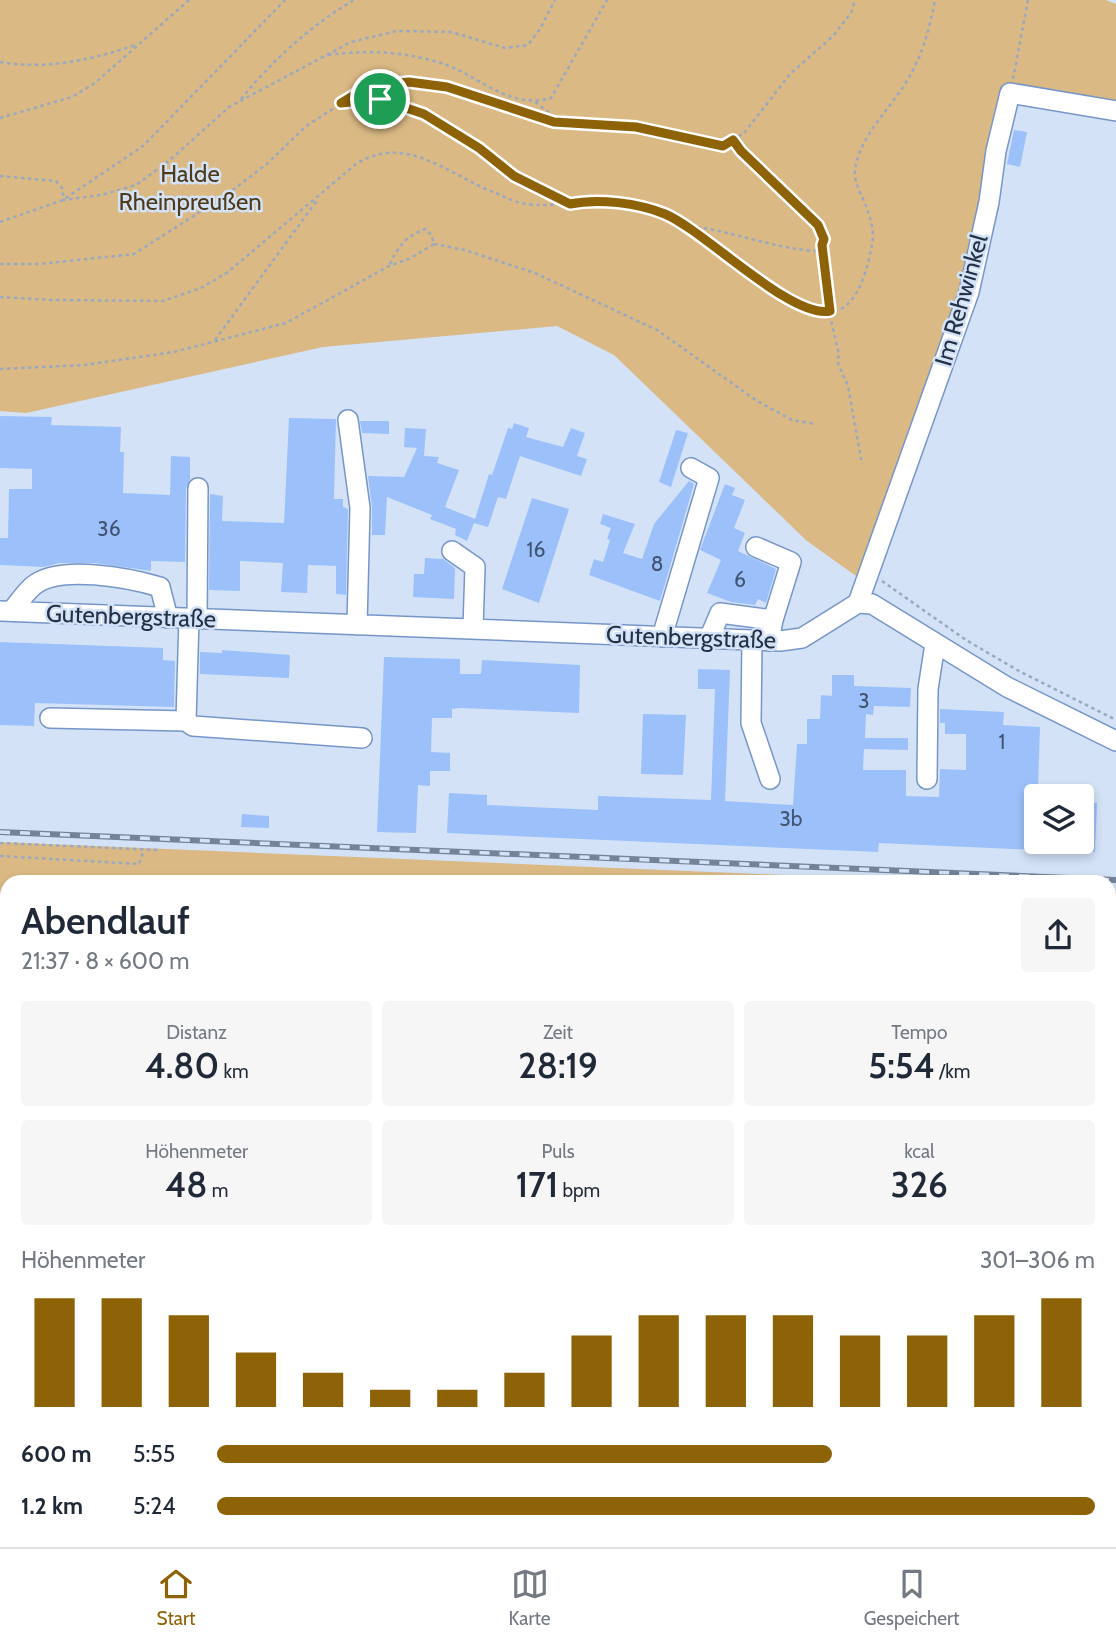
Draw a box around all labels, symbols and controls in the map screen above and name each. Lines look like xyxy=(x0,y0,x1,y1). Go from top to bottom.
pin xyxy=(350,69,410,129)
icon: arrive xyxy=(361,80,399,118)
park label: Halde Rheinpreußen xyxy=(118,159,262,216)
street label: Im Rehwinkel xyxy=(928,231,994,369)
house number: 36 xyxy=(97,516,121,541)
house number: 16 xyxy=(527,537,545,562)
house number: 8 xyxy=(651,551,663,576)
house number: 6 xyxy=(734,567,746,592)
street label: Gutenbergstraße xyxy=(45,599,217,633)
street label: Gutenbergstraße xyxy=(605,620,777,654)
house number: 3 xyxy=(858,688,870,713)
house number: 1 xyxy=(999,729,1005,754)
map controls xyxy=(1024,784,1094,854)
button: layers xyxy=(1024,784,1094,854)
house number: 3b xyxy=(779,806,803,831)
text: Abendlauf xyxy=(21,897,190,944)
button: share xyxy=(1021,898,1095,972)
text: 21:37 · 8 × 600 m xyxy=(21,947,189,975)
text: Distanz xyxy=(166,1021,227,1044)
text: Zeit xyxy=(543,1021,573,1044)
text: Tempo xyxy=(891,1021,947,1044)
text: 4.80 xyxy=(145,1044,219,1087)
text: 28:19 xyxy=(518,1044,598,1087)
text: 5:54 xyxy=(868,1044,935,1087)
text: km xyxy=(219,1060,249,1083)
text: /km xyxy=(935,1060,970,1083)
text: Höhenmeter xyxy=(145,1140,248,1163)
text: Puls xyxy=(541,1140,575,1163)
text: kcal xyxy=(904,1140,934,1163)
text: 48 xyxy=(165,1163,207,1206)
text: 171 xyxy=(516,1163,558,1206)
text: 326 xyxy=(891,1163,948,1206)
text: m xyxy=(207,1179,228,1202)
text: bpm xyxy=(558,1179,600,1202)
text: Höhenmeter xyxy=(21,1246,145,1274)
text: 301–306 m xyxy=(980,1246,1095,1274)
text: 600 m xyxy=(21,1440,92,1468)
text: 5:55 xyxy=(133,1440,175,1468)
text: 1.2 km xyxy=(21,1492,83,1520)
text: 5:24 xyxy=(133,1492,176,1520)
tab: Start xyxy=(157,1565,195,1630)
tab: Karte xyxy=(509,1565,550,1630)
tab: Gespeichert xyxy=(864,1565,959,1630)

